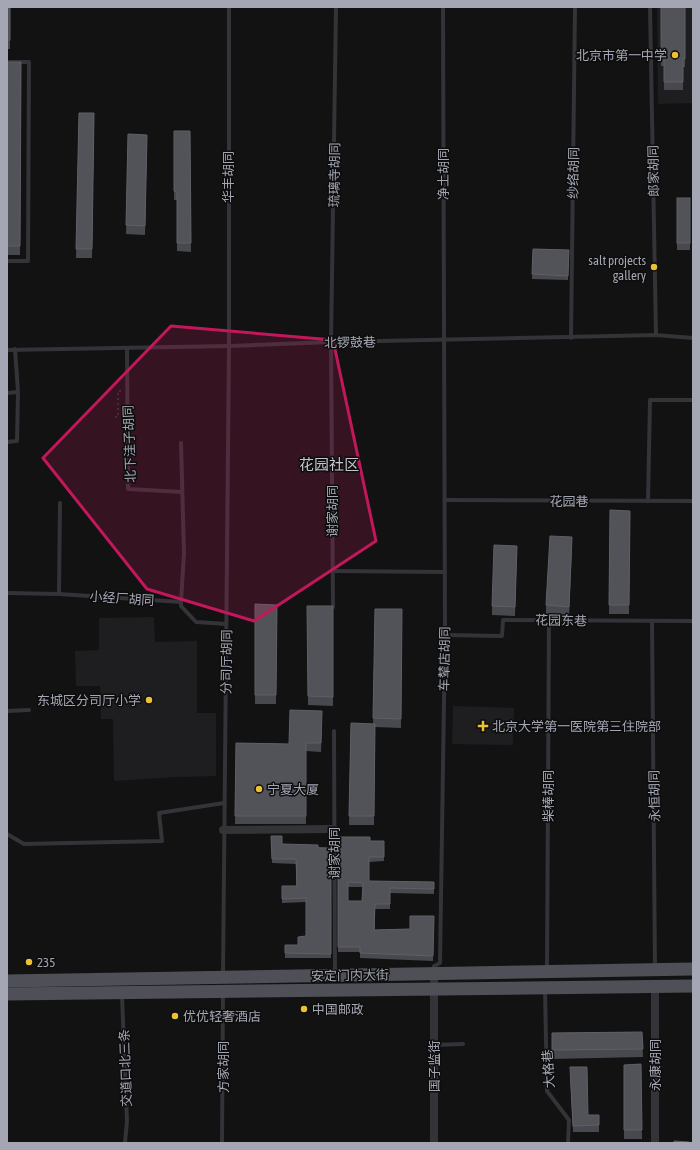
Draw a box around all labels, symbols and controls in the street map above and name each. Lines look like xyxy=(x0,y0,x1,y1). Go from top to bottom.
place label: 北京市第一中学 xyxy=(576,48,667,63)
marker: 北京市第一中学 xyxy=(670,50,680,60)
street label: 琉璃寺胡同 xyxy=(326,142,343,208)
street label: 郎家胡同 xyxy=(646,145,661,197)
street label: 纱络胡同 xyxy=(566,147,581,199)
street label: 净土胡同 xyxy=(436,148,451,200)
street label: 华丰胡同 xyxy=(221,151,236,203)
place label: salt projects gallery xyxy=(588,253,647,283)
marker: salt projects gallery xyxy=(649,262,659,272)
street label: 北锣鼓巷 xyxy=(324,335,376,350)
street label: 北下洼子胡同 xyxy=(121,405,138,483)
district label: 花园社区 xyxy=(299,456,359,473)
street label: 谢家胡同 xyxy=(325,485,340,537)
street label: 花园巷 xyxy=(549,494,589,509)
street label: 小经厂胡同 xyxy=(89,589,155,608)
street label: 花园东巷 xyxy=(535,613,587,628)
street label: 车辇店胡同 xyxy=(436,626,453,692)
street label: 分司厅胡同 xyxy=(218,629,235,695)
place label: 东城区分司厅小学 xyxy=(37,693,141,708)
marker: 东城区分司厅小学 xyxy=(144,695,154,705)
place label: 北京大学第一医院第三住院部 xyxy=(492,719,661,734)
marker: 北京大学第一医院第三住院部 xyxy=(477,720,489,732)
street label: 柴棒胡同 xyxy=(541,770,556,822)
street label: 永恒胡同 xyxy=(647,770,662,822)
place label: 宁夏大厦 xyxy=(267,782,319,797)
marker: 宁夏大厦 xyxy=(254,784,264,794)
street label: 谢家胡同 xyxy=(327,827,342,879)
place label: 235 xyxy=(37,955,55,970)
marker: 235 xyxy=(24,957,34,967)
street label: 安定门内大街 xyxy=(311,967,389,984)
place label: 中国邮政 xyxy=(312,1002,364,1017)
marker: 中国邮政 xyxy=(299,1004,309,1014)
place label: 优优轻奢酒店 xyxy=(183,1009,261,1024)
marker: 优优轻奢酒店 xyxy=(170,1011,180,1021)
street label: 交道口北三条 xyxy=(117,1029,134,1107)
street label: 永康胡同 xyxy=(648,1039,663,1091)
street label: 国子监街 xyxy=(427,1040,442,1092)
street label: 方家胡同 xyxy=(216,1041,231,1093)
street label: 大格巷 xyxy=(540,1049,557,1089)

